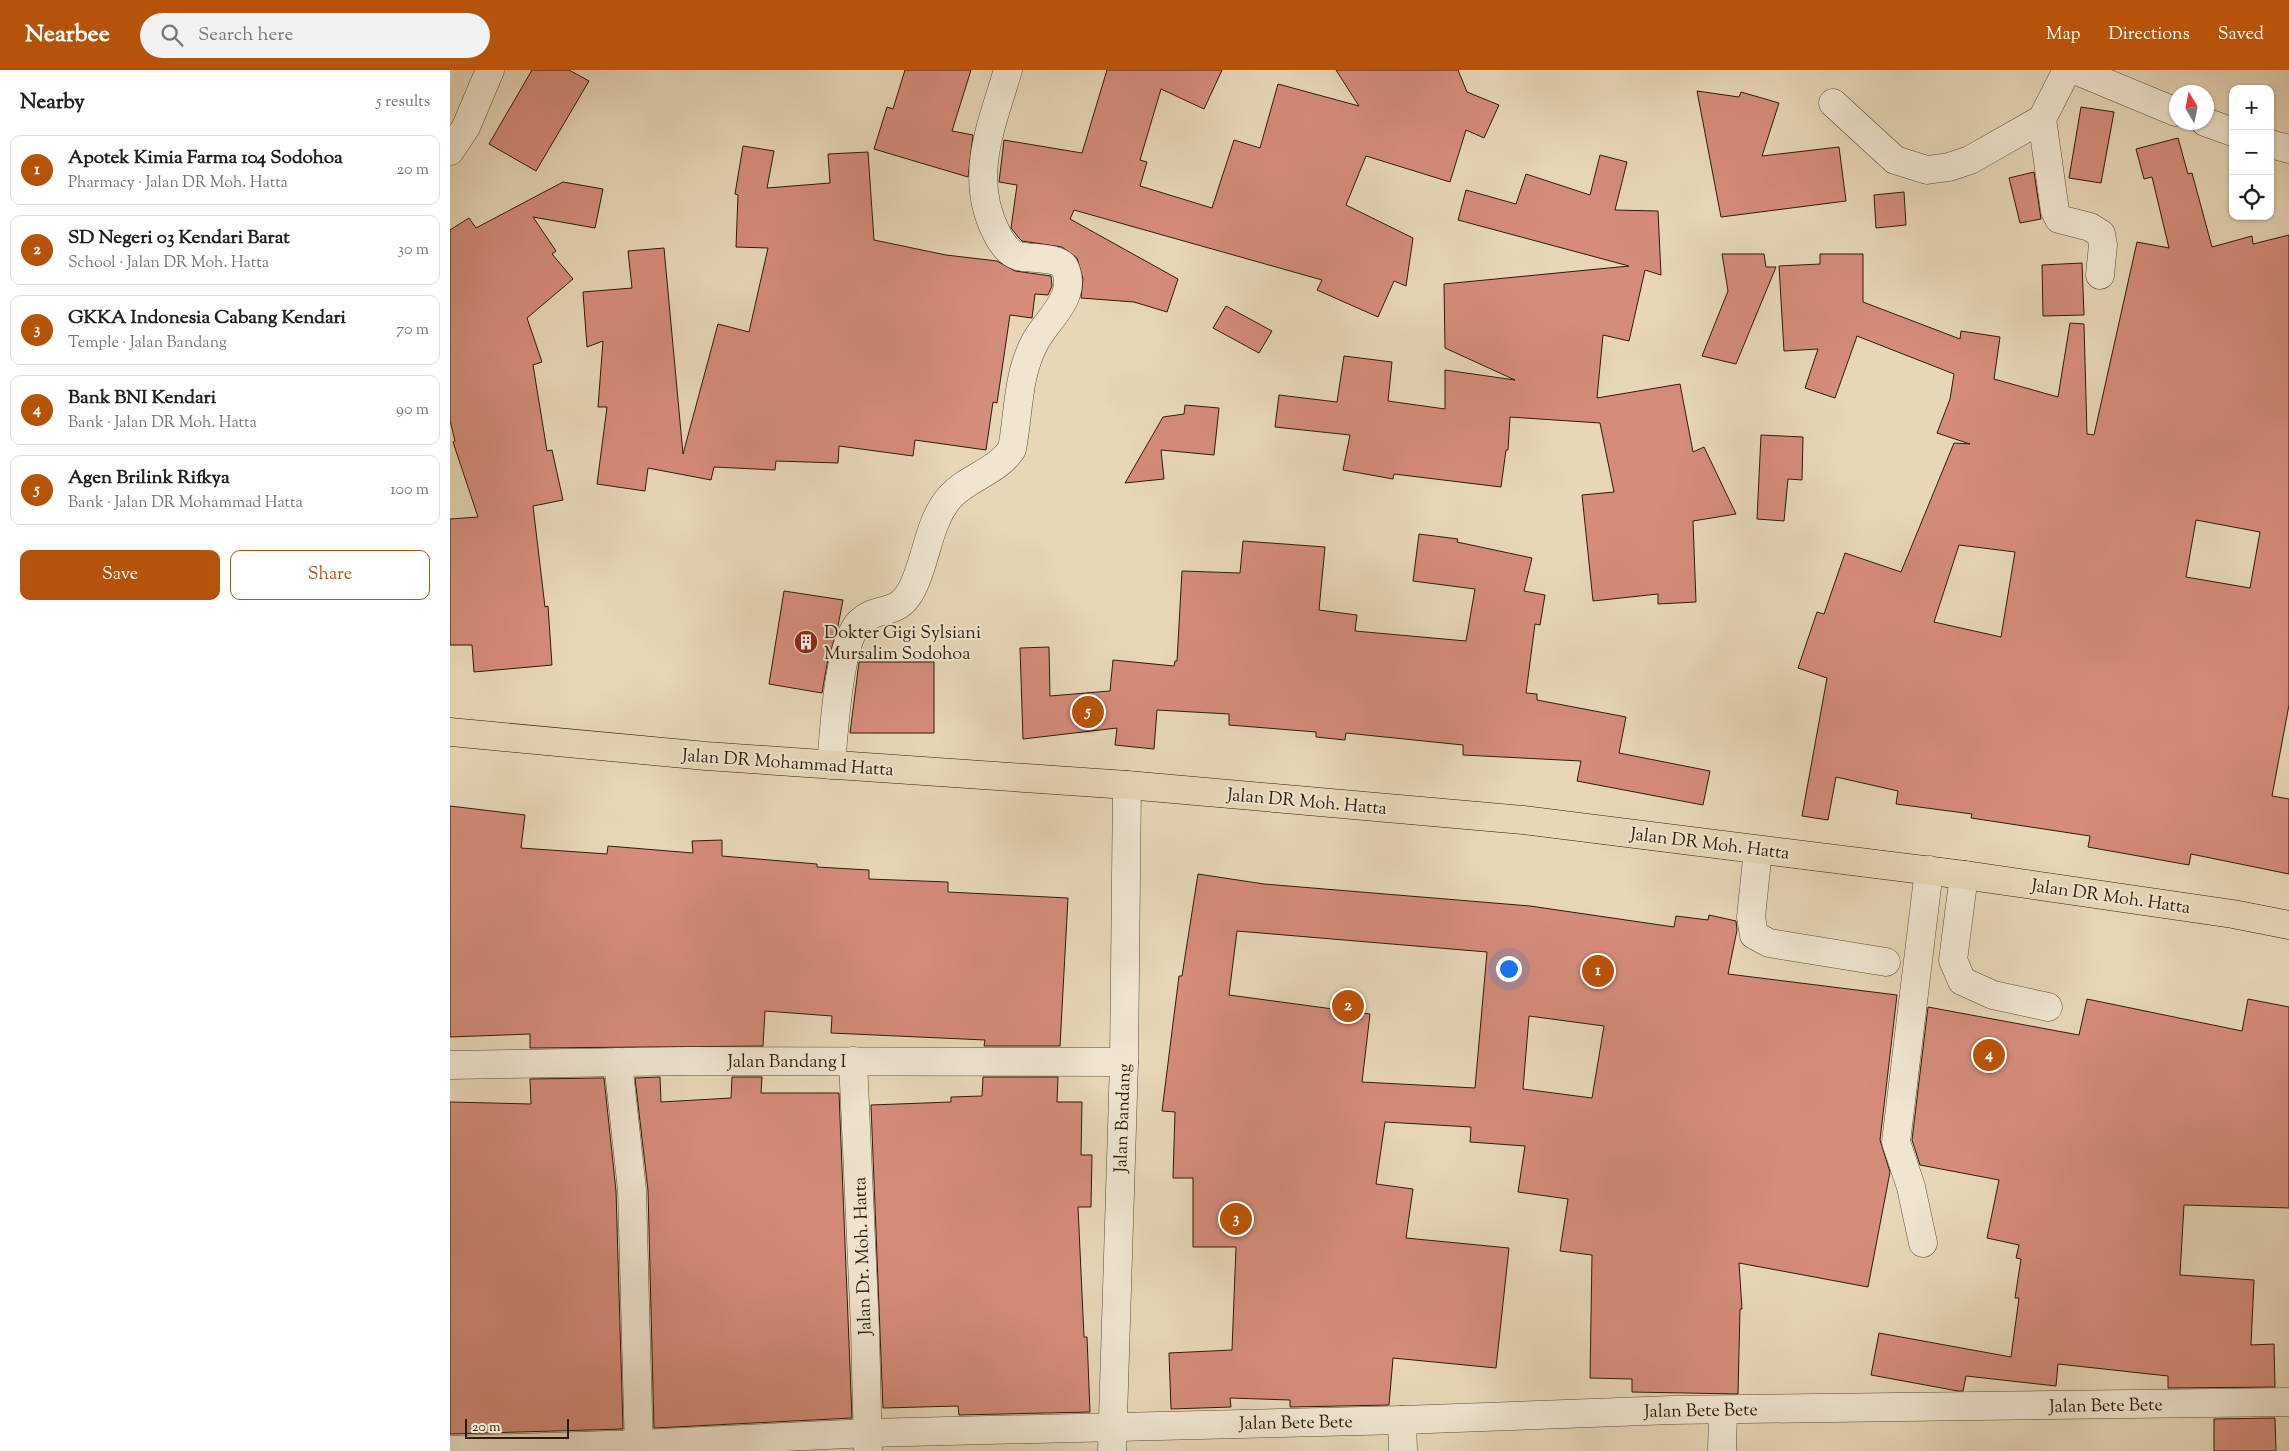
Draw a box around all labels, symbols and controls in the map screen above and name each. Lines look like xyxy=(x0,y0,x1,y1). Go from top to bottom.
search box xyxy=(140,13,490,58)
text: Nearbee xyxy=(25,18,110,52)
icon: search xyxy=(158,21,186,49)
text: Search here xyxy=(198,22,293,49)
text: Map xyxy=(2046,22,2081,48)
text: Directions xyxy=(2109,22,2190,48)
text: Saved xyxy=(2218,22,2264,48)
north arrow xyxy=(2169,85,2214,130)
map controls xyxy=(2229,85,2274,220)
button: + xyxy=(2229,85,2274,130)
text: Nearby xyxy=(20,88,85,118)
text: 5 results xyxy=(376,91,430,114)
button: − xyxy=(2229,130,2274,175)
text: Apotek Kimia Farma 104 Sodohoa xyxy=(68,145,343,172)
text: 1 xyxy=(34,159,40,182)
text: 20 m xyxy=(396,159,429,182)
text: Pharmacy · Jalan DR Moh. Hatta xyxy=(68,172,288,195)
button: locate xyxy=(2229,175,2274,220)
text: SD Negeri 03 Kendari Barat xyxy=(68,225,290,252)
text: 2 xyxy=(33,239,41,262)
text: 30 m xyxy=(398,239,429,262)
text: School · Jalan DR Moh. Hatta xyxy=(68,252,269,275)
text: GKKA Indonesia Cabang Kendari xyxy=(68,305,346,332)
text: 3 xyxy=(34,319,40,342)
text: 70 m xyxy=(396,319,429,342)
text: Temple · Jalan Bandang xyxy=(68,332,227,355)
text: Bank BNI Kendari xyxy=(68,385,216,412)
text: 4 xyxy=(33,399,41,422)
text: 90 m xyxy=(396,399,429,422)
text: Bank · Jalan DR Moh. Hatta xyxy=(68,412,257,435)
text: Agen Brilink Rifkya xyxy=(68,465,230,492)
text: 5 xyxy=(34,479,40,502)
text: 100 m xyxy=(390,479,429,502)
text: Bank · Jalan DR Mohammad Hatta xyxy=(68,492,303,515)
button: Save xyxy=(20,550,220,600)
button: Share xyxy=(230,550,430,600)
place label: Dokter Gigi Sylsiani Mursalim Sodohoa xyxy=(824,621,981,668)
building icon: Dokter Gigi Sylsiani Mursalim Sodohoa xyxy=(793,629,819,655)
pin: 5 xyxy=(1072,693,1104,731)
street label: Jalan DR Mohammad Hatta xyxy=(680,744,895,784)
street label: Jalan DR Moh. Hatta xyxy=(1225,783,1388,823)
street label: Jalan DR Moh. Hatta xyxy=(1628,822,1791,868)
street label: Jalan DR Moh. Hatta xyxy=(2029,874,2192,922)
pin: 1 xyxy=(1582,952,1614,990)
your location xyxy=(1496,956,1522,982)
pin: 2 xyxy=(1332,987,1364,1025)
pin: 4 xyxy=(1973,1036,2005,1074)
street label: Jalan Bandang I xyxy=(727,1050,847,1076)
street label: Jalan Bandang xyxy=(1109,1063,1139,1174)
street label: Jalan Dr. Moh. Hatta xyxy=(848,1176,880,1337)
pin: 3 xyxy=(1220,1200,1252,1238)
street label: Jalan Bete Bete xyxy=(2048,1393,2163,1421)
street label: Jalan Bete Bete xyxy=(1643,1398,1758,1426)
street label: Jalan Bete Bete xyxy=(1238,1410,1353,1438)
scale bar xyxy=(465,1416,569,1439)
text: 20 m xyxy=(472,1418,501,1438)

